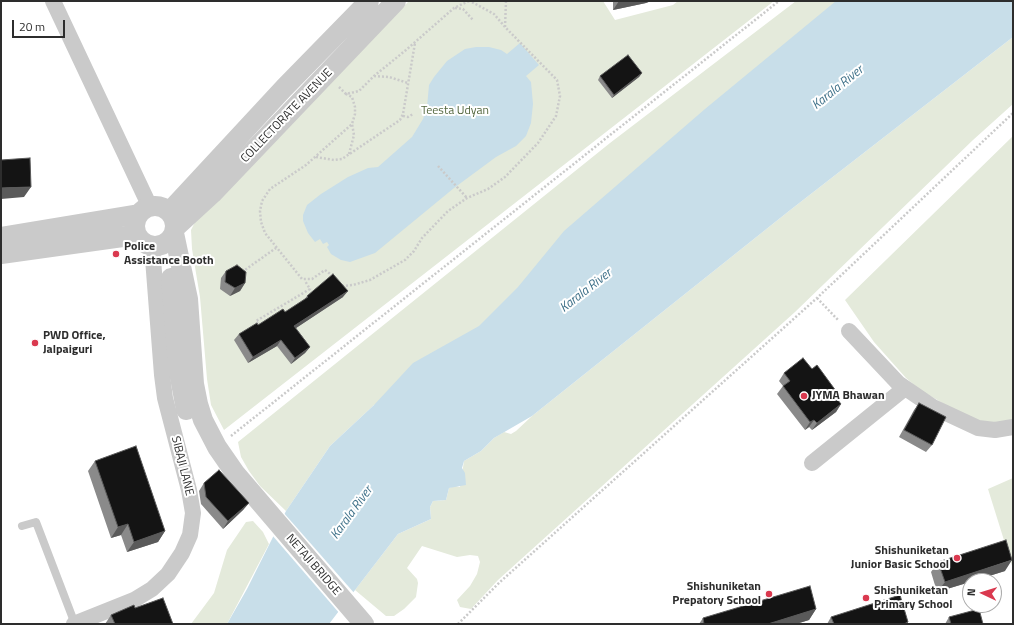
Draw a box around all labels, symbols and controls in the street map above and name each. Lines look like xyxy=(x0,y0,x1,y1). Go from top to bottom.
scale bar xyxy=(14,12,67,38)
text: 20 m xyxy=(19,17,45,36)
water label: Karala River xyxy=(809,63,867,113)
street label: COLLECTORATE AVENUE xyxy=(238,66,336,166)
park label: Teesta Udyan xyxy=(421,104,489,118)
place label: Police Assistance Booth xyxy=(124,240,214,268)
marker: Police Assistance Booth xyxy=(111,249,121,259)
water label: Karala River xyxy=(557,266,615,316)
place label: PWD Office, Jalpaiguri xyxy=(43,329,106,357)
marker: PWD Office, Jalpaiguri xyxy=(30,338,40,348)
place label: JYMA Bhawan xyxy=(812,389,885,403)
marker: JYMA Bhawan xyxy=(799,391,809,401)
street label: SIBAJI LANE xyxy=(168,435,196,497)
water label: Karala River xyxy=(328,484,376,542)
street label: NETAJI BRIDGE xyxy=(283,532,343,598)
place label: Shishuniketan Junior Basic School xyxy=(851,544,949,572)
marker: Shishuniketan Junior Basic School xyxy=(952,553,962,563)
north arrow xyxy=(962,573,1002,613)
place label: Shishuniketan Prepatory School xyxy=(672,580,761,608)
place label: Shishuniketan Primary School xyxy=(874,584,952,612)
text: N xyxy=(963,588,979,597)
marker: Shishuniketan Prepatory School xyxy=(764,589,774,599)
marker: Shishuniketan Primary School xyxy=(861,593,871,603)

